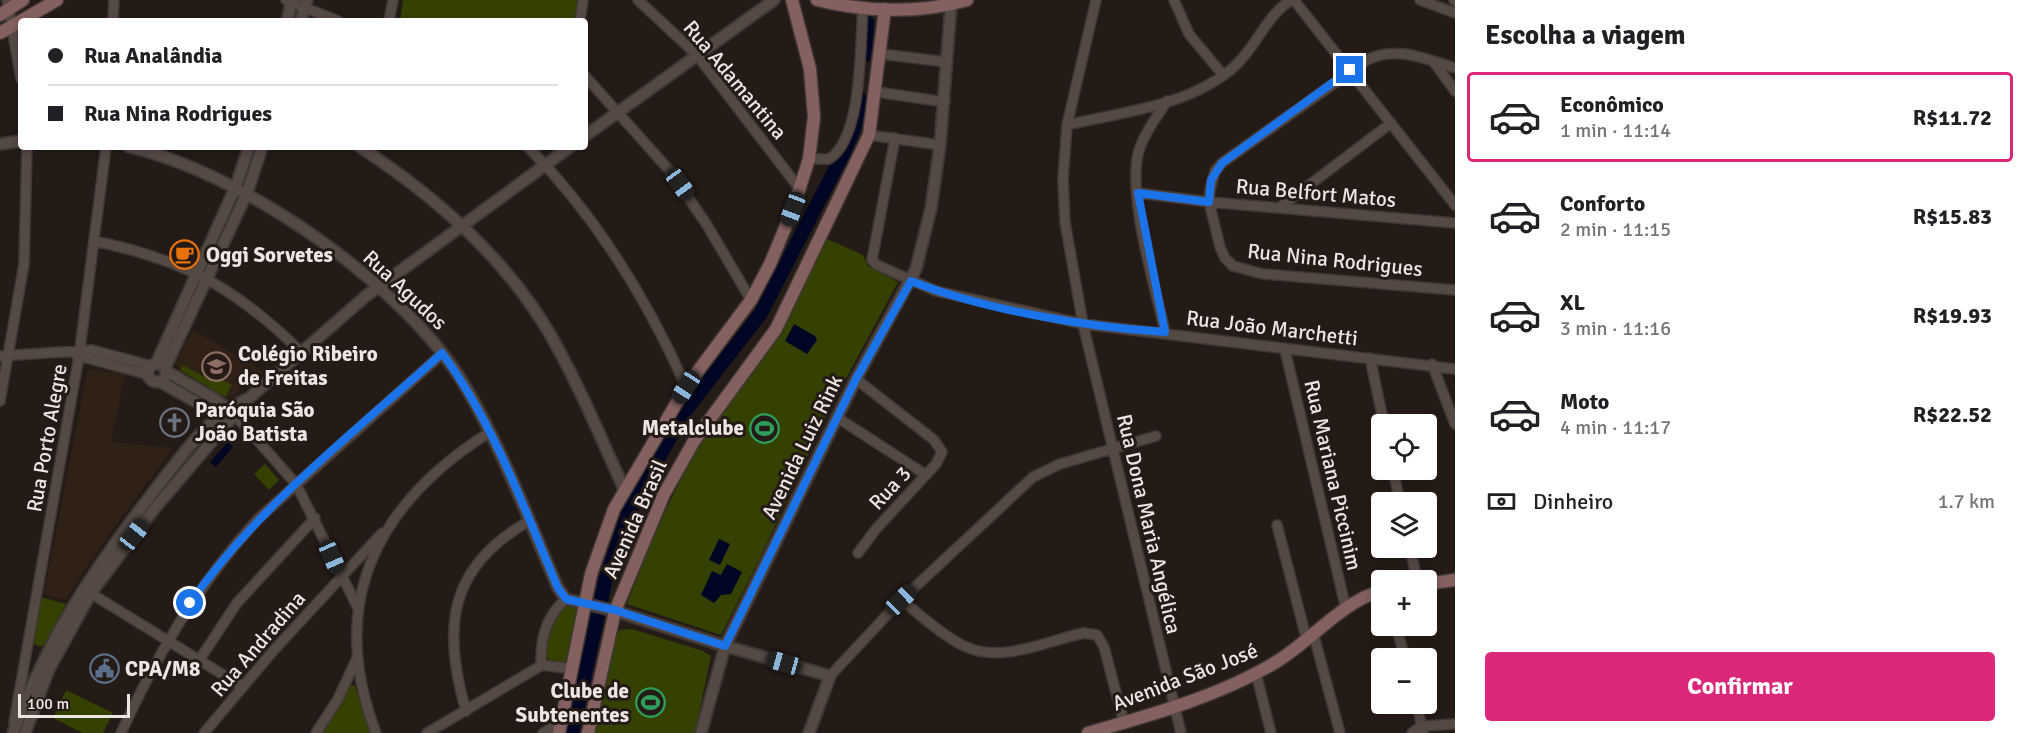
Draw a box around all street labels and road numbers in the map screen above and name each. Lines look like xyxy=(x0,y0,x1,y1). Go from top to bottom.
street label: Rua Adamantina xyxy=(678,15,792,145)
street label: Rua Belfort Matos xyxy=(1235,173,1397,213)
street label: Rua Nina Rodrigues xyxy=(1246,238,1424,282)
street label: Rua Agudos xyxy=(358,245,452,335)
street label: Rua João Marchetti xyxy=(1185,305,1359,351)
street label: Rua Porto Alegre xyxy=(21,362,73,514)
street label: Avenida Luiz Rink xyxy=(756,370,848,524)
street label: Rua Mariana Piccinim xyxy=(1298,377,1368,573)
street label: Rua Dona Maria Angélica xyxy=(1111,411,1187,637)
street label: Avenida Brasil xyxy=(597,455,673,583)
street label: Rua 3 xyxy=(863,461,917,515)
street label: Rua Andradina xyxy=(205,586,311,702)
street label: Avenida São José xyxy=(1109,637,1261,717)

